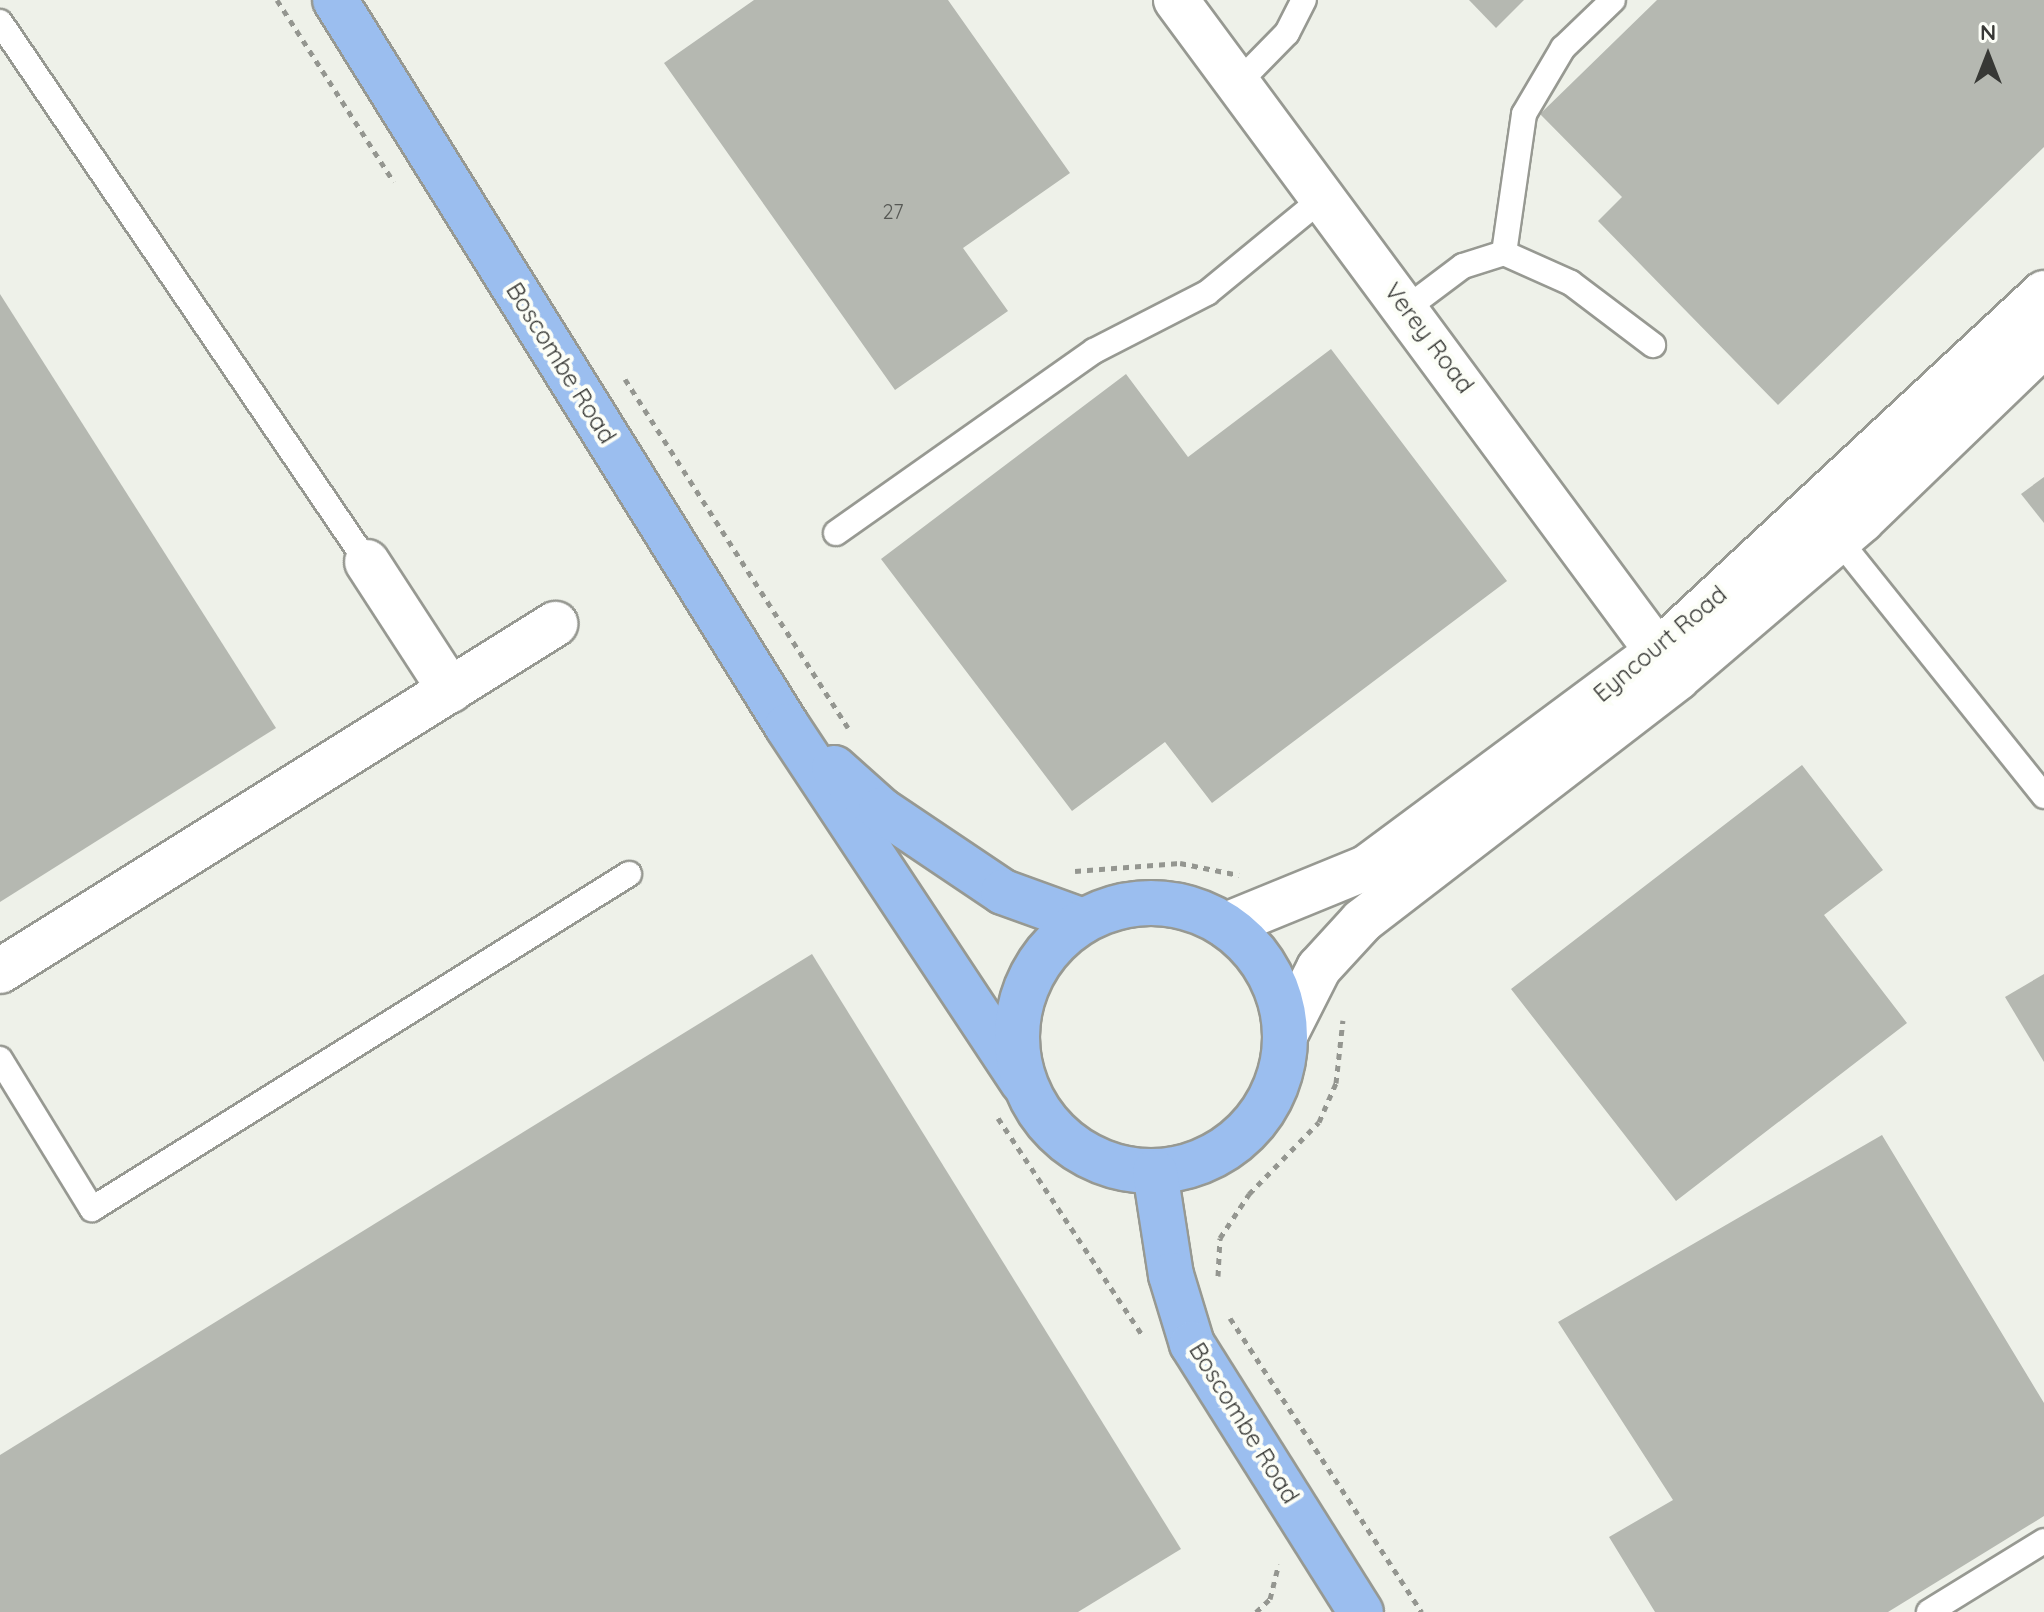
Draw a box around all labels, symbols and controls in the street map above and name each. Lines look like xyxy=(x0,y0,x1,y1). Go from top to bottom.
north arrow xyxy=(1948,16,2028,96)
text: N xyxy=(1980,18,1996,46)
house number: 27 xyxy=(883,199,903,223)
street label: Boscombe Road xyxy=(500,277,622,449)
street label: Verey Road xyxy=(1378,277,1480,399)
street label: Eyncourt Road xyxy=(1588,580,1732,708)
street label: Boscombe Road xyxy=(1183,1337,1305,1509)

